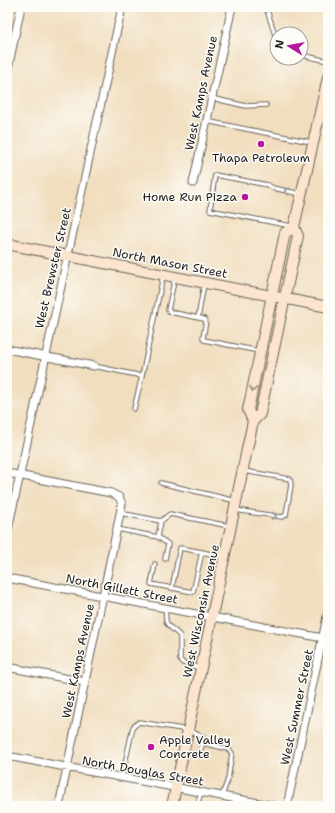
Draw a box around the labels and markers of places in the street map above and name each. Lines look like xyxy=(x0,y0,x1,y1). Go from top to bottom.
marker: Thapa Petroleum xyxy=(256,139,266,149)
place label: Thapa Petroleum xyxy=(212,150,310,166)
place label: Home Run Pizza xyxy=(142,189,238,205)
marker: Home Run Pizza xyxy=(240,192,250,202)
place label: Apple Valley Concrete xyxy=(159,732,231,762)
marker: Apple Valley Concrete xyxy=(146,742,156,752)

